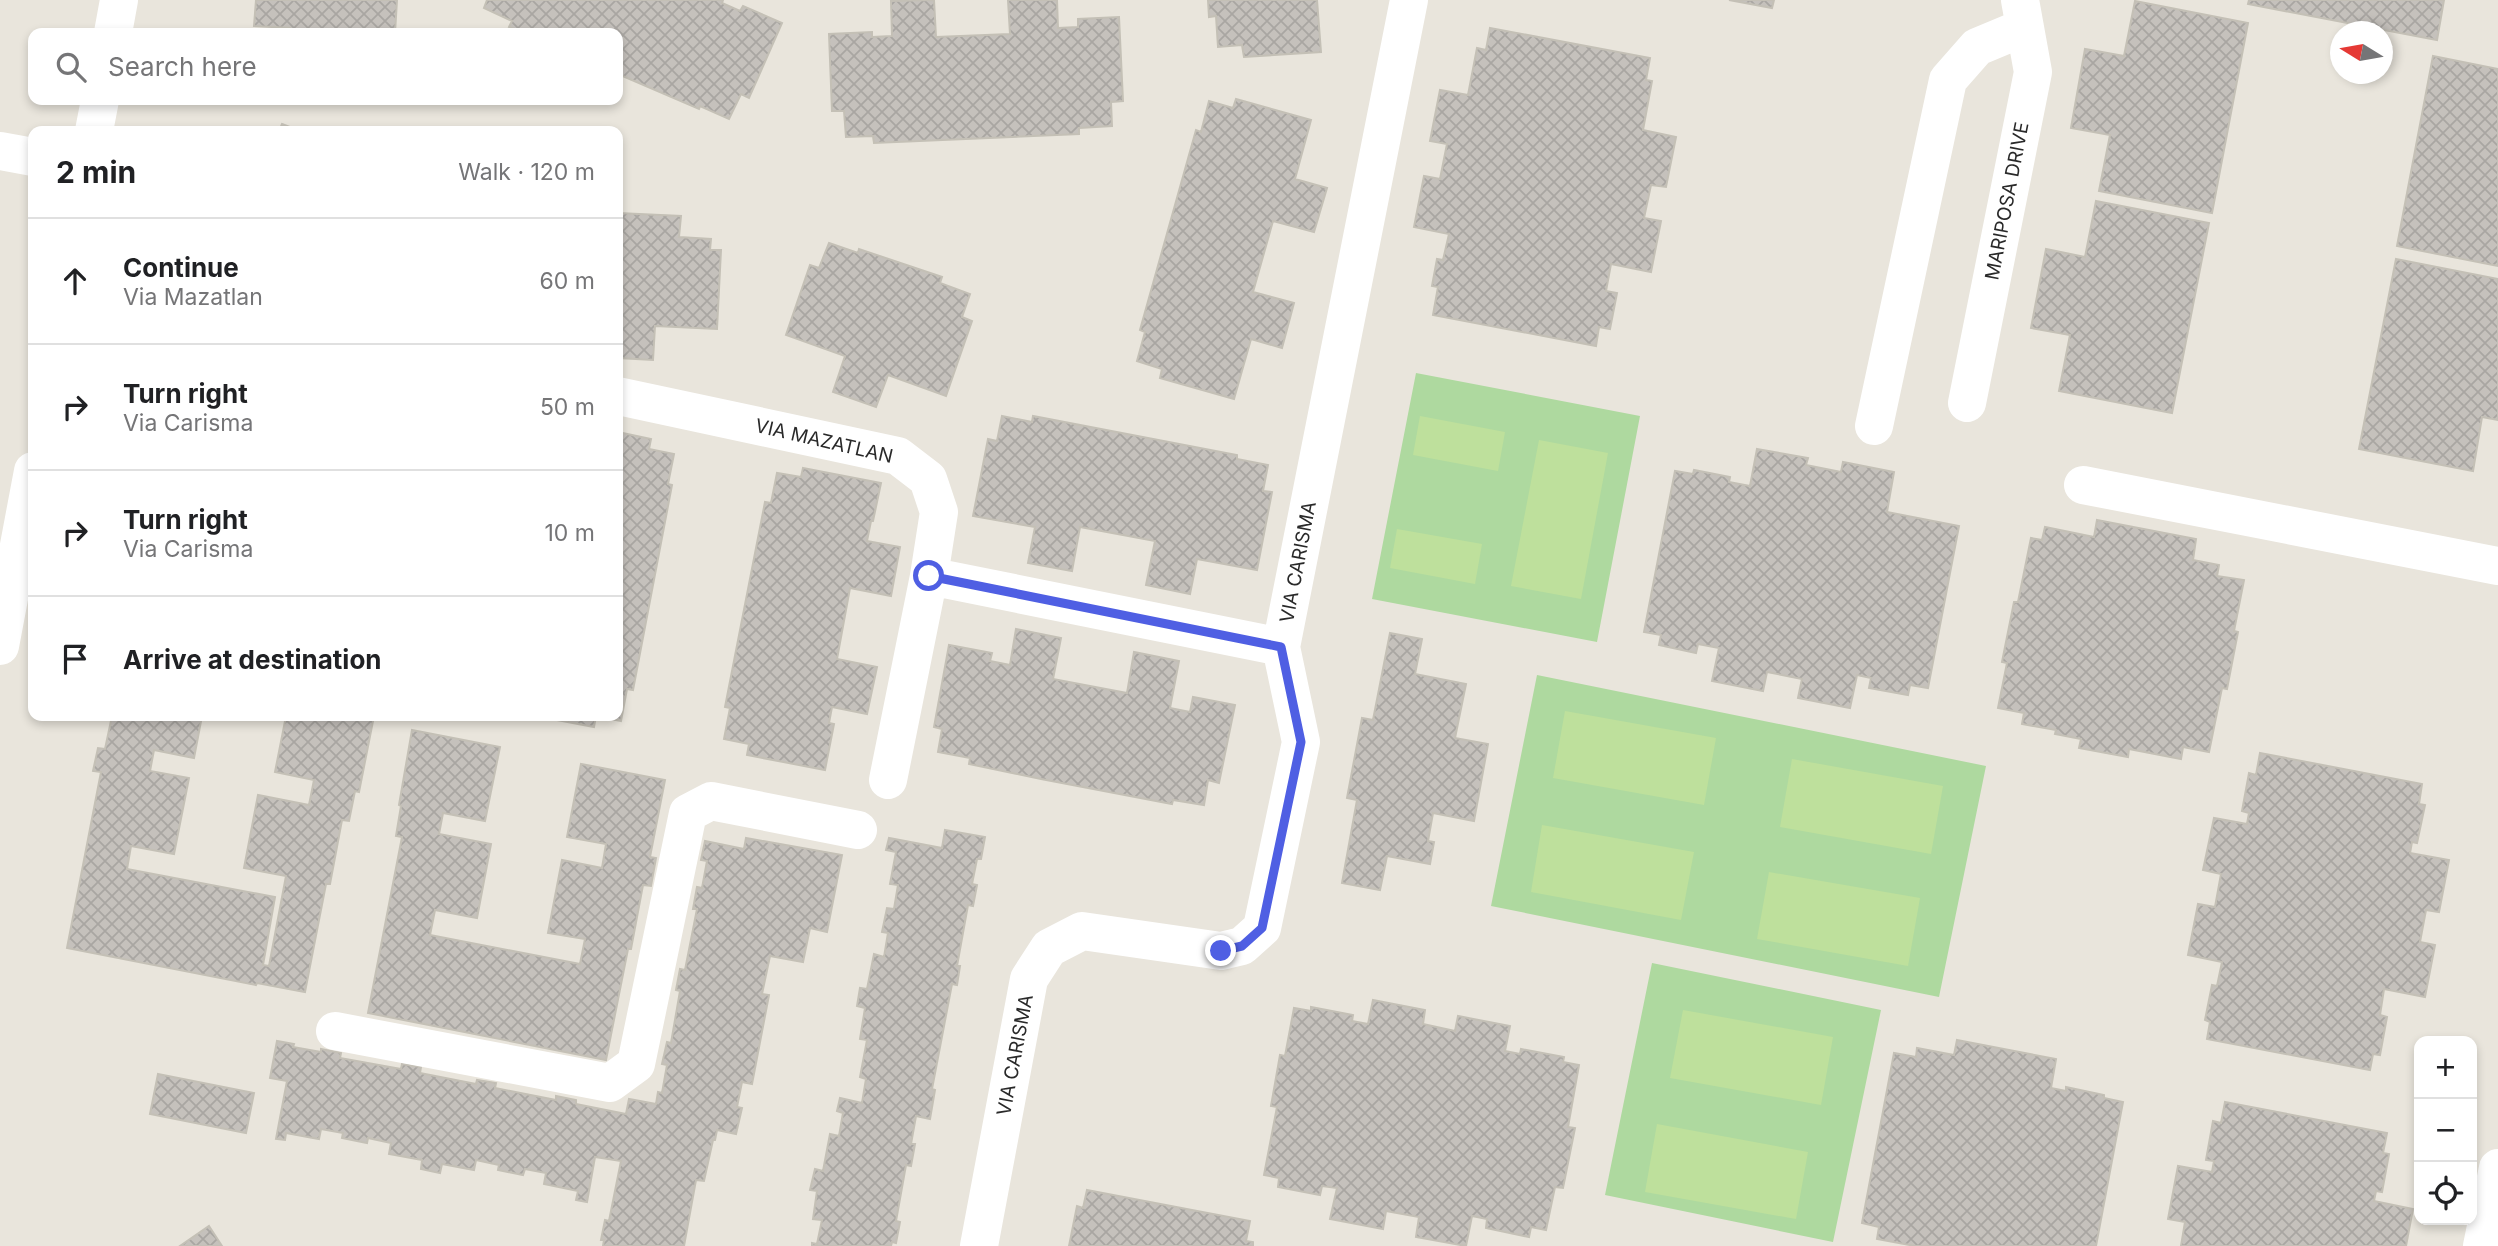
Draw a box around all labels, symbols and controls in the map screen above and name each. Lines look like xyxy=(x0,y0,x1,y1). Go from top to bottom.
north arrow xyxy=(2330,21,2393,84)
search box xyxy=(28,28,623,105)
icon: search xyxy=(52,48,90,86)
text: Search here xyxy=(108,51,257,82)
street label: MARIPOSA DRIVE xyxy=(1980,120,2034,282)
text: 2 min xyxy=(56,154,136,190)
text: Walk · 120 m xyxy=(458,158,595,186)
text: Continue xyxy=(123,252,239,283)
icon: ahead xyxy=(56,262,94,300)
text: 60 m xyxy=(540,267,595,295)
text: Via Mazatlan xyxy=(123,283,263,311)
text: Turn right xyxy=(123,378,248,409)
icon: right xyxy=(56,388,94,426)
text: 50 m xyxy=(540,393,595,421)
text: Via Carisma xyxy=(123,409,253,437)
street label: VIA MAZATLAN xyxy=(753,414,895,468)
street label: VIA CARISMA xyxy=(1275,499,1321,625)
text: Turn right xyxy=(123,504,248,535)
icon: right xyxy=(56,514,94,552)
text: 10 m xyxy=(545,519,595,547)
text: Via Carisma xyxy=(123,535,253,563)
route start xyxy=(913,560,944,591)
icon: arrive xyxy=(56,640,94,678)
text: Arrive at destination xyxy=(123,644,382,675)
route end xyxy=(1205,935,1236,966)
street label: VIA CARISMA xyxy=(992,992,1038,1118)
map controls xyxy=(2414,1036,2477,1225)
button: + xyxy=(2414,1036,2477,1099)
button: − xyxy=(2414,1099,2477,1162)
button: locate xyxy=(2414,1162,2477,1225)

